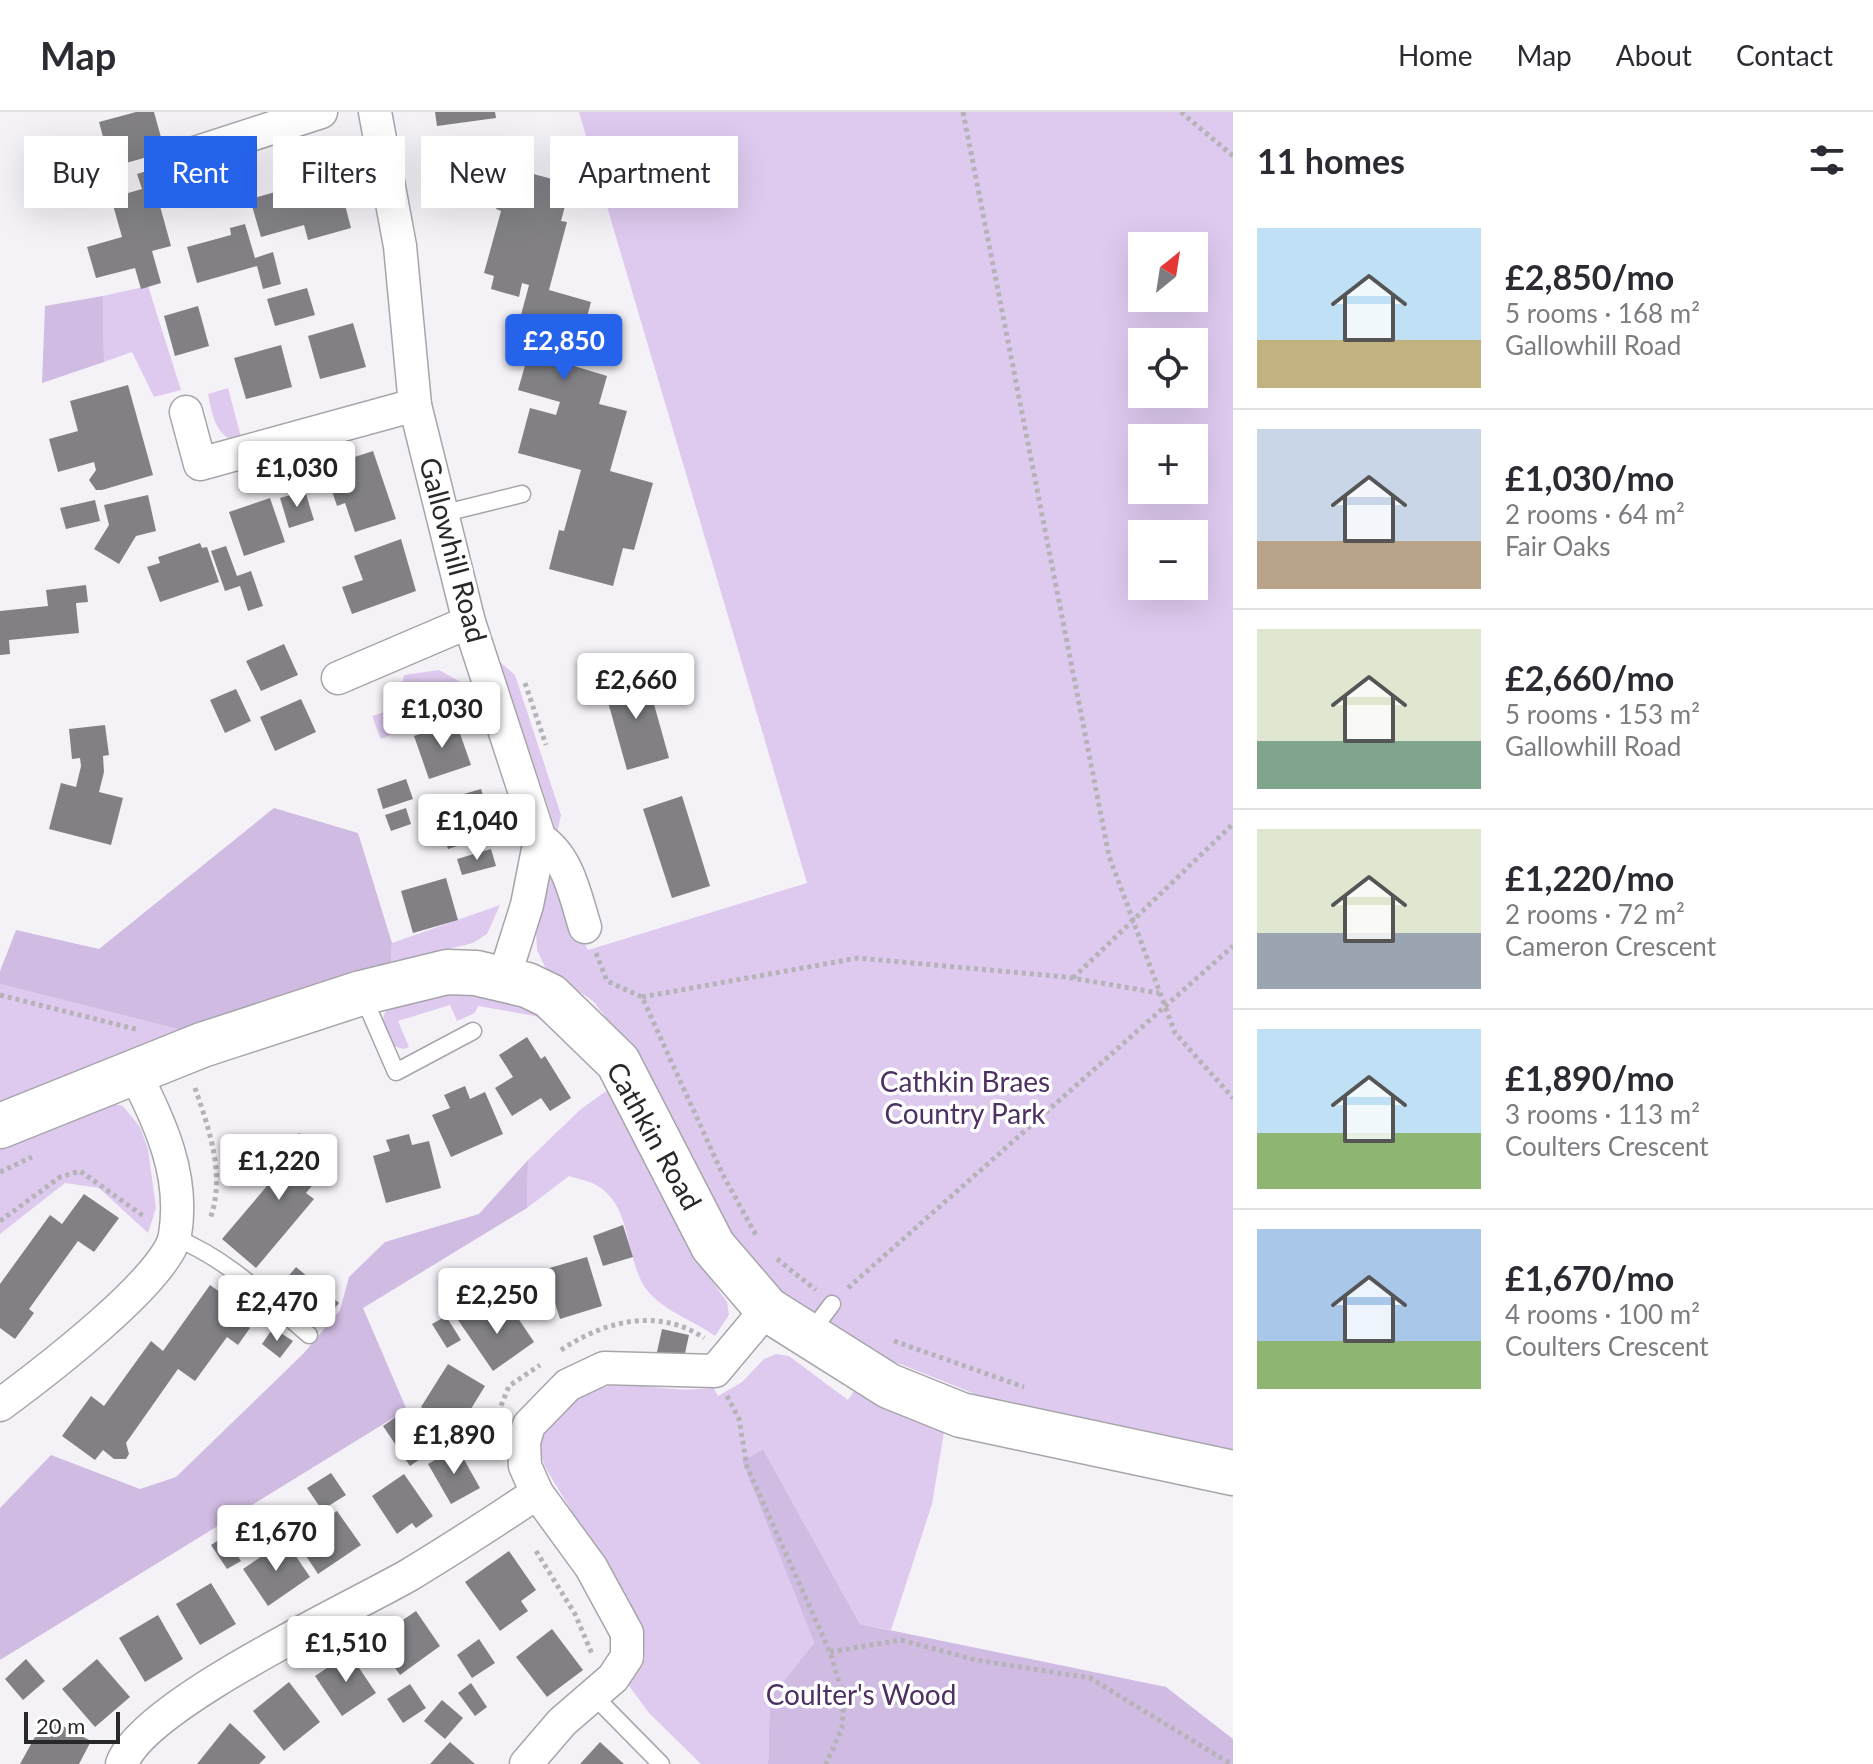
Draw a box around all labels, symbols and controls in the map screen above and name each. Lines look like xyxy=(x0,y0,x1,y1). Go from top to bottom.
text: Map xyxy=(40,32,116,78)
text: Home xyxy=(1398,38,1473,72)
text: Map xyxy=(1517,38,1572,72)
text: About xyxy=(1616,38,1692,72)
text: Contact xyxy=(1736,38,1833,72)
chip: Buy xyxy=(24,136,128,208)
chip: Rent xyxy=(144,136,257,208)
chip: Filters xyxy=(273,136,405,208)
chip: New xyxy=(421,136,534,208)
chip: Apartment xyxy=(550,136,738,208)
icon: filters xyxy=(1805,138,1849,182)
text: 11 homes xyxy=(1257,140,1405,181)
north arrow xyxy=(1128,232,1208,312)
map controls xyxy=(1128,232,1208,600)
text: £2,850/mo xyxy=(1505,256,1674,297)
icon: home xyxy=(1321,260,1417,356)
text: 5 rooms · 168 m² xyxy=(1505,297,1700,329)
pin: £2,850 xyxy=(499,314,629,382)
text: £2,850 xyxy=(523,324,605,356)
button: locate xyxy=(1128,328,1208,408)
text: Gallowhill Road xyxy=(1505,329,1681,361)
button: + xyxy=(1128,424,1208,504)
pin: £1,030 xyxy=(232,441,362,509)
text: £1,030 xyxy=(256,451,338,483)
street label: Gallowhill Road xyxy=(413,454,495,646)
text: £1,030/mo xyxy=(1505,457,1674,498)
icon: home xyxy=(1321,461,1417,557)
text: 2 rooms · 64 m² xyxy=(1505,498,1685,530)
button: − xyxy=(1128,520,1208,600)
text: Fair Oaks xyxy=(1505,530,1610,562)
pin: £2,660 xyxy=(571,653,701,721)
text: £2,660/mo xyxy=(1505,657,1674,698)
icon: home xyxy=(1321,661,1417,757)
text: £2,660 xyxy=(595,663,677,695)
pin: £1,030 xyxy=(377,682,507,750)
text: £1,030 xyxy=(401,692,483,724)
text: 5 rooms · 153 m² xyxy=(1505,698,1700,730)
text: Gallowhill Road xyxy=(1505,730,1681,762)
pin: £1,040 xyxy=(412,794,542,862)
text: £1,040 xyxy=(436,804,518,836)
text: £1,220/mo xyxy=(1505,857,1674,898)
icon: home xyxy=(1321,861,1417,957)
text: 2 rooms · 72 m² xyxy=(1505,898,1685,930)
text: Cameron Crescent xyxy=(1505,930,1716,962)
street label: Cathkin Road xyxy=(600,1056,709,1215)
text: £1,890/mo xyxy=(1505,1057,1674,1098)
icon: home xyxy=(1321,1061,1417,1157)
park label: Cathkin Braes Country Park xyxy=(880,1064,1050,1130)
text: 3 rooms · 113 m² xyxy=(1505,1098,1700,1130)
text: Coulters Crescent xyxy=(1505,1130,1709,1162)
pin: £1,220 xyxy=(214,1134,344,1202)
text: £1,220 xyxy=(238,1144,320,1176)
text: £1,670/mo xyxy=(1505,1257,1674,1298)
icon: home xyxy=(1321,1261,1417,1357)
pin: £2,250 xyxy=(432,1268,562,1336)
pin: £2,470 xyxy=(212,1275,342,1343)
text: £2,250 xyxy=(456,1278,538,1310)
text: £2,470 xyxy=(236,1285,318,1317)
text: 4 rooms · 100 m² xyxy=(1505,1298,1700,1330)
text: Coulters Crescent xyxy=(1505,1330,1709,1362)
pin: £1,890 xyxy=(389,1408,519,1476)
text: £1,890 xyxy=(413,1418,495,1450)
pin: £1,670 xyxy=(211,1505,341,1573)
text: £1,670 xyxy=(235,1515,317,1547)
pin: £1,510 xyxy=(281,1616,411,1684)
text: £1,510 xyxy=(305,1626,387,1658)
park label: Coulter's Wood xyxy=(766,1677,956,1711)
scale bar xyxy=(24,1708,120,1744)
text: 20 m xyxy=(36,1712,85,1739)

